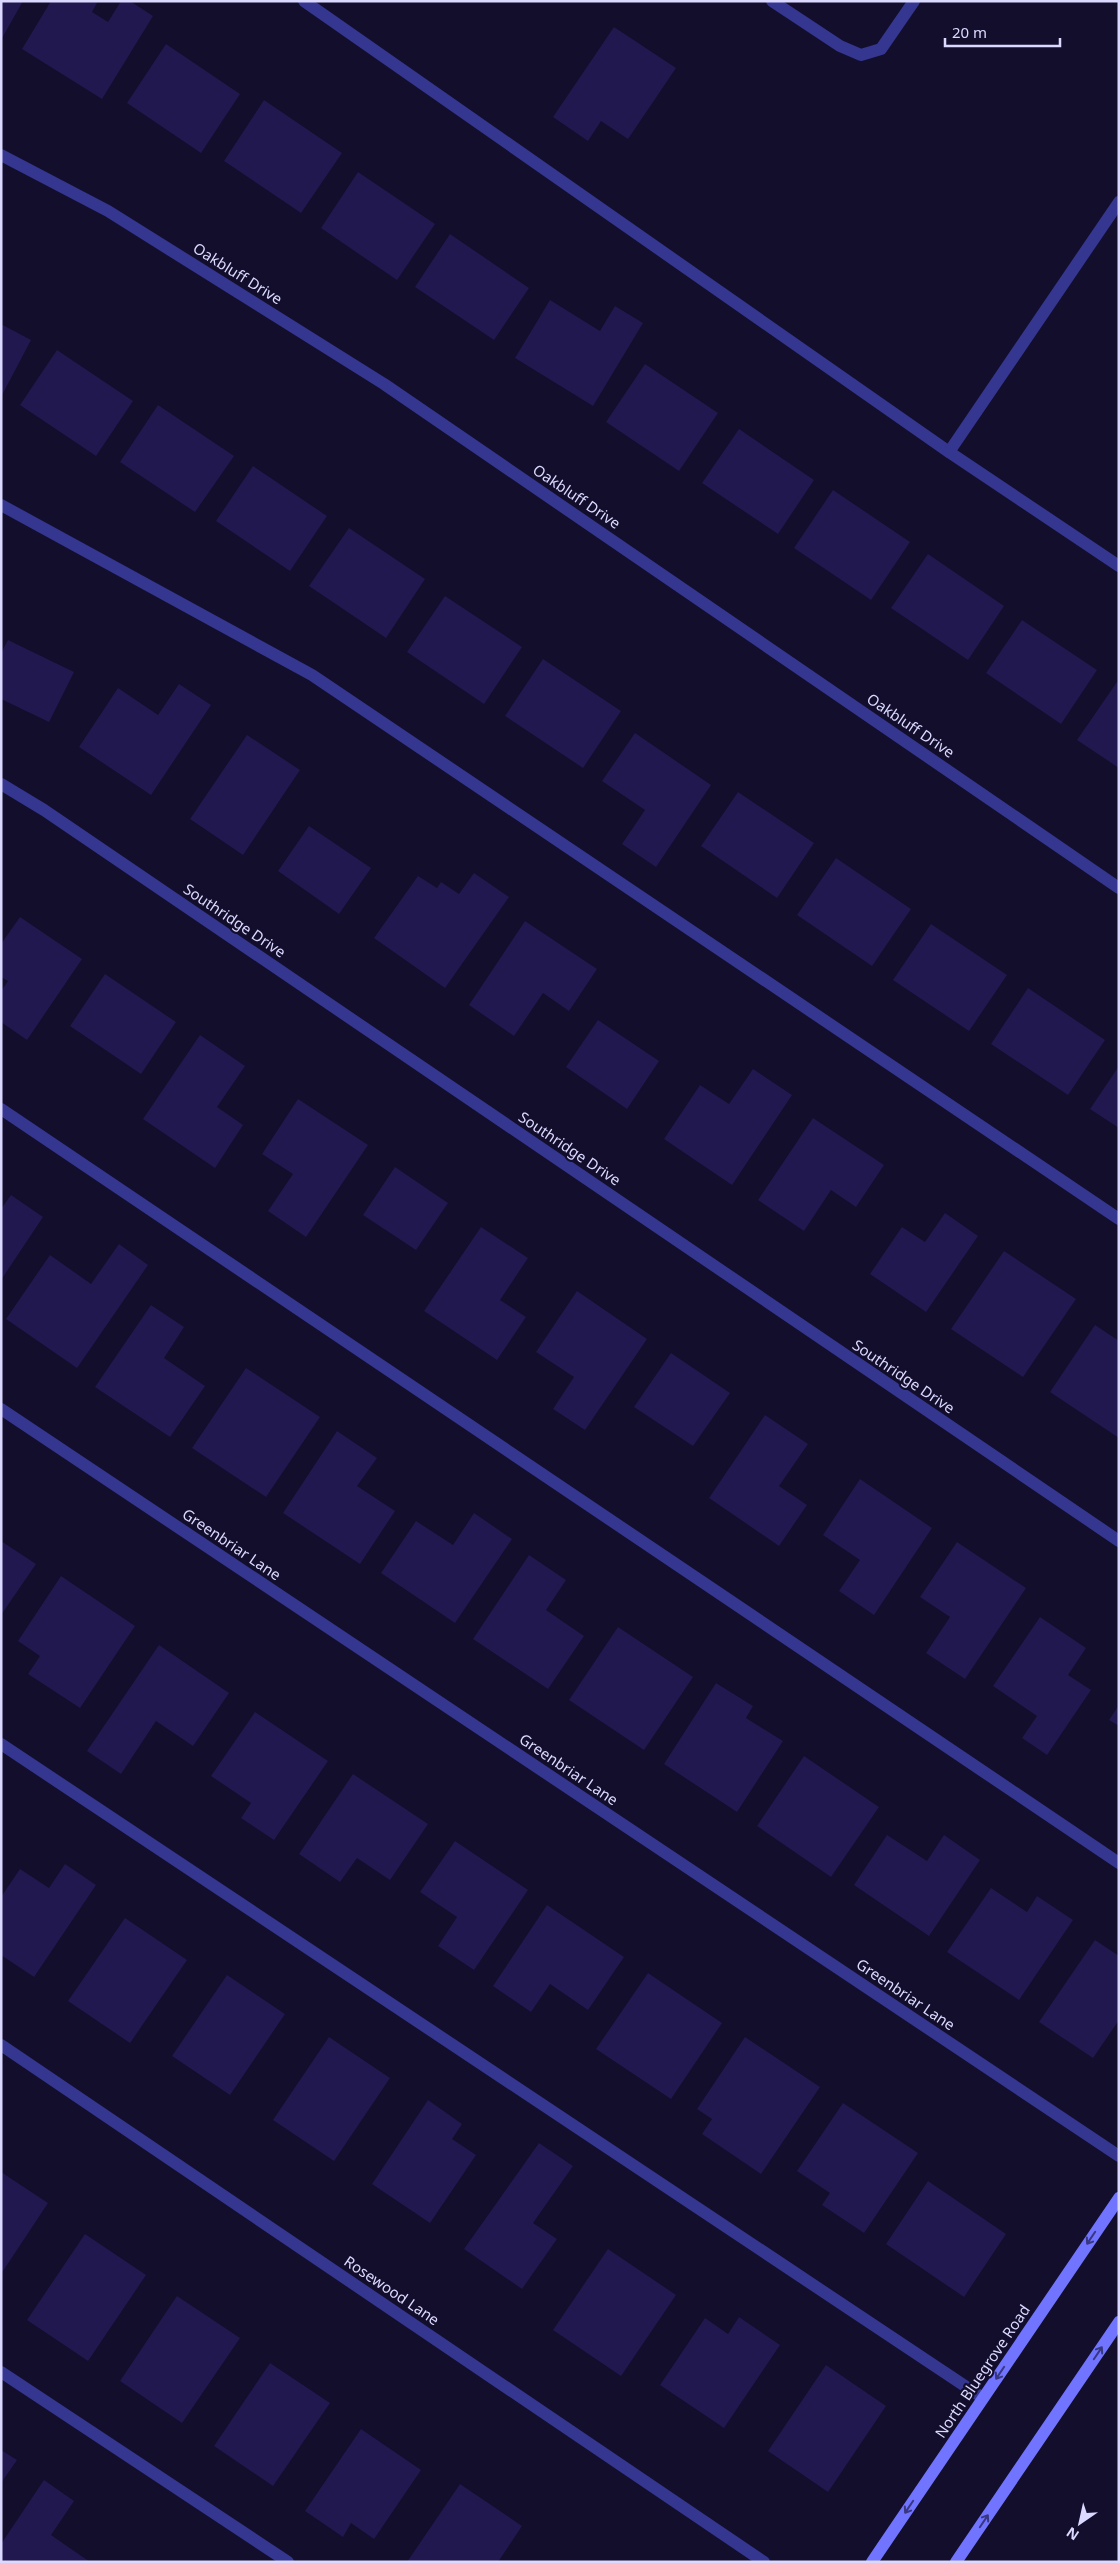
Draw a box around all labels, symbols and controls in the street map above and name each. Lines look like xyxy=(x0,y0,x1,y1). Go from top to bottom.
scale bar xyxy=(945,15,1060,47)
text: 20 m xyxy=(952,22,987,42)
street label: Oakbluff Drive xyxy=(190,238,286,308)
street label: Oakbluff Drive xyxy=(529,459,625,533)
street label: Oakbluff Drive xyxy=(863,688,959,762)
street label: Southridge Drive xyxy=(180,878,290,962)
street label: Southridge Drive xyxy=(515,1106,625,1190)
street label: Southridge Drive xyxy=(849,1334,959,1418)
street label: Greenbriar Lane xyxy=(179,1504,285,1584)
street label: Greenbriar Lane xyxy=(516,1729,622,1809)
street label: Greenbriar Lane xyxy=(853,1954,959,2034)
one-way arrow xyxy=(1086,2231,1096,2245)
street label: Rosewood Lane xyxy=(340,2251,444,2329)
street label: North Bluegrove Road xyxy=(930,2301,1034,2441)
one-way arrow xyxy=(1093,2346,1103,2360)
one-way arrow xyxy=(995,2365,1005,2379)
north arrow xyxy=(1055,2498,1105,2548)
one-way arrow xyxy=(904,2500,914,2514)
one-way arrow xyxy=(979,2515,989,2529)
text: N xyxy=(1062,2523,1082,2545)

